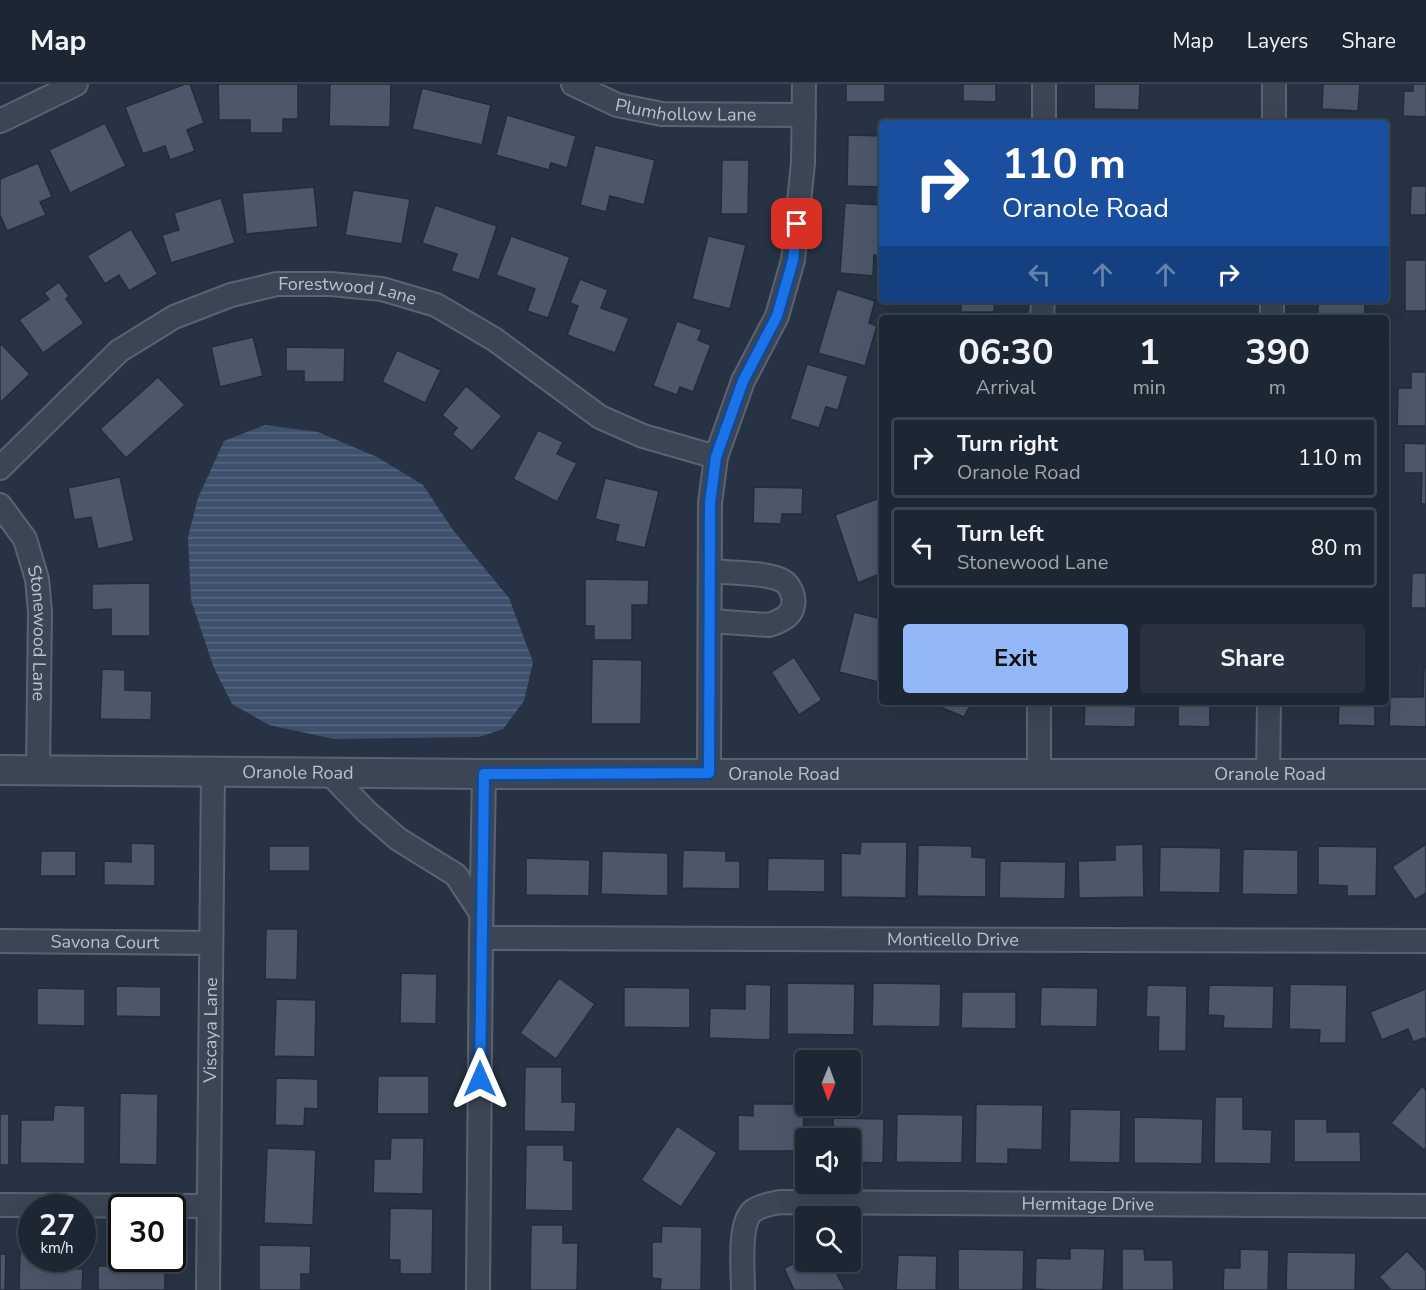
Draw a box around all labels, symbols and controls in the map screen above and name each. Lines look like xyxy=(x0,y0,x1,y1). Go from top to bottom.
text: Map xyxy=(30,22,86,60)
text: Map xyxy=(1172,27,1214,55)
text: Layers xyxy=(1247,27,1308,55)
text: Share xyxy=(1341,27,1396,55)
street label: Plumhollow Lane xyxy=(613,93,756,127)
text: 110 m xyxy=(1002,136,1126,193)
icon: right xyxy=(903,144,981,222)
text: Oranole Road xyxy=(1002,190,1169,227)
pin xyxy=(771,198,822,249)
icon: arrive xyxy=(780,207,813,240)
icon: left xyxy=(1023,258,1056,291)
icon: ahead xyxy=(1086,258,1119,291)
icon: ahead xyxy=(1149,258,1182,291)
icon: right xyxy=(1212,258,1245,291)
street label: Forestwood Lane xyxy=(278,272,420,311)
text: 06:30 xyxy=(958,328,1054,377)
text: 1 xyxy=(1138,328,1160,377)
text: 390 xyxy=(1245,328,1310,377)
text: Arrival xyxy=(976,374,1036,401)
text: min xyxy=(1133,374,1166,401)
text: m xyxy=(1269,374,1286,401)
text: Turn right xyxy=(957,429,1058,459)
icon: right xyxy=(906,441,939,474)
text: 110 m xyxy=(1298,443,1362,473)
text: Oranole Road xyxy=(957,459,1081,486)
text: Turn left xyxy=(957,519,1044,549)
icon: left xyxy=(906,531,939,564)
text: 80 m xyxy=(1311,533,1362,563)
text: Stonewood Lane xyxy=(957,549,1108,576)
street label: Stonewood Lane xyxy=(21,562,52,701)
button: Exit xyxy=(903,624,1128,693)
button: Share xyxy=(1140,624,1365,693)
street label: Oranole Road xyxy=(242,760,354,785)
street label: Oranole Road xyxy=(728,762,840,786)
street label: Oranole Road xyxy=(1214,762,1326,786)
street label: Monticello Drive xyxy=(887,927,1019,952)
street label: Savona Court xyxy=(50,929,160,955)
street label: Viscaya Lane xyxy=(198,977,223,1084)
position arrow xyxy=(448,1047,512,1111)
north arrow xyxy=(795,1050,861,1116)
map controls xyxy=(795,1050,861,1272)
button: sound xyxy=(795,1128,861,1194)
street label: Hermitage Drive xyxy=(1021,1191,1154,1216)
speed limit sign: 30 xyxy=(108,1194,186,1272)
text: 27 xyxy=(39,1205,75,1246)
button: search xyxy=(795,1206,861,1272)
text: km/h xyxy=(40,1238,74,1258)

